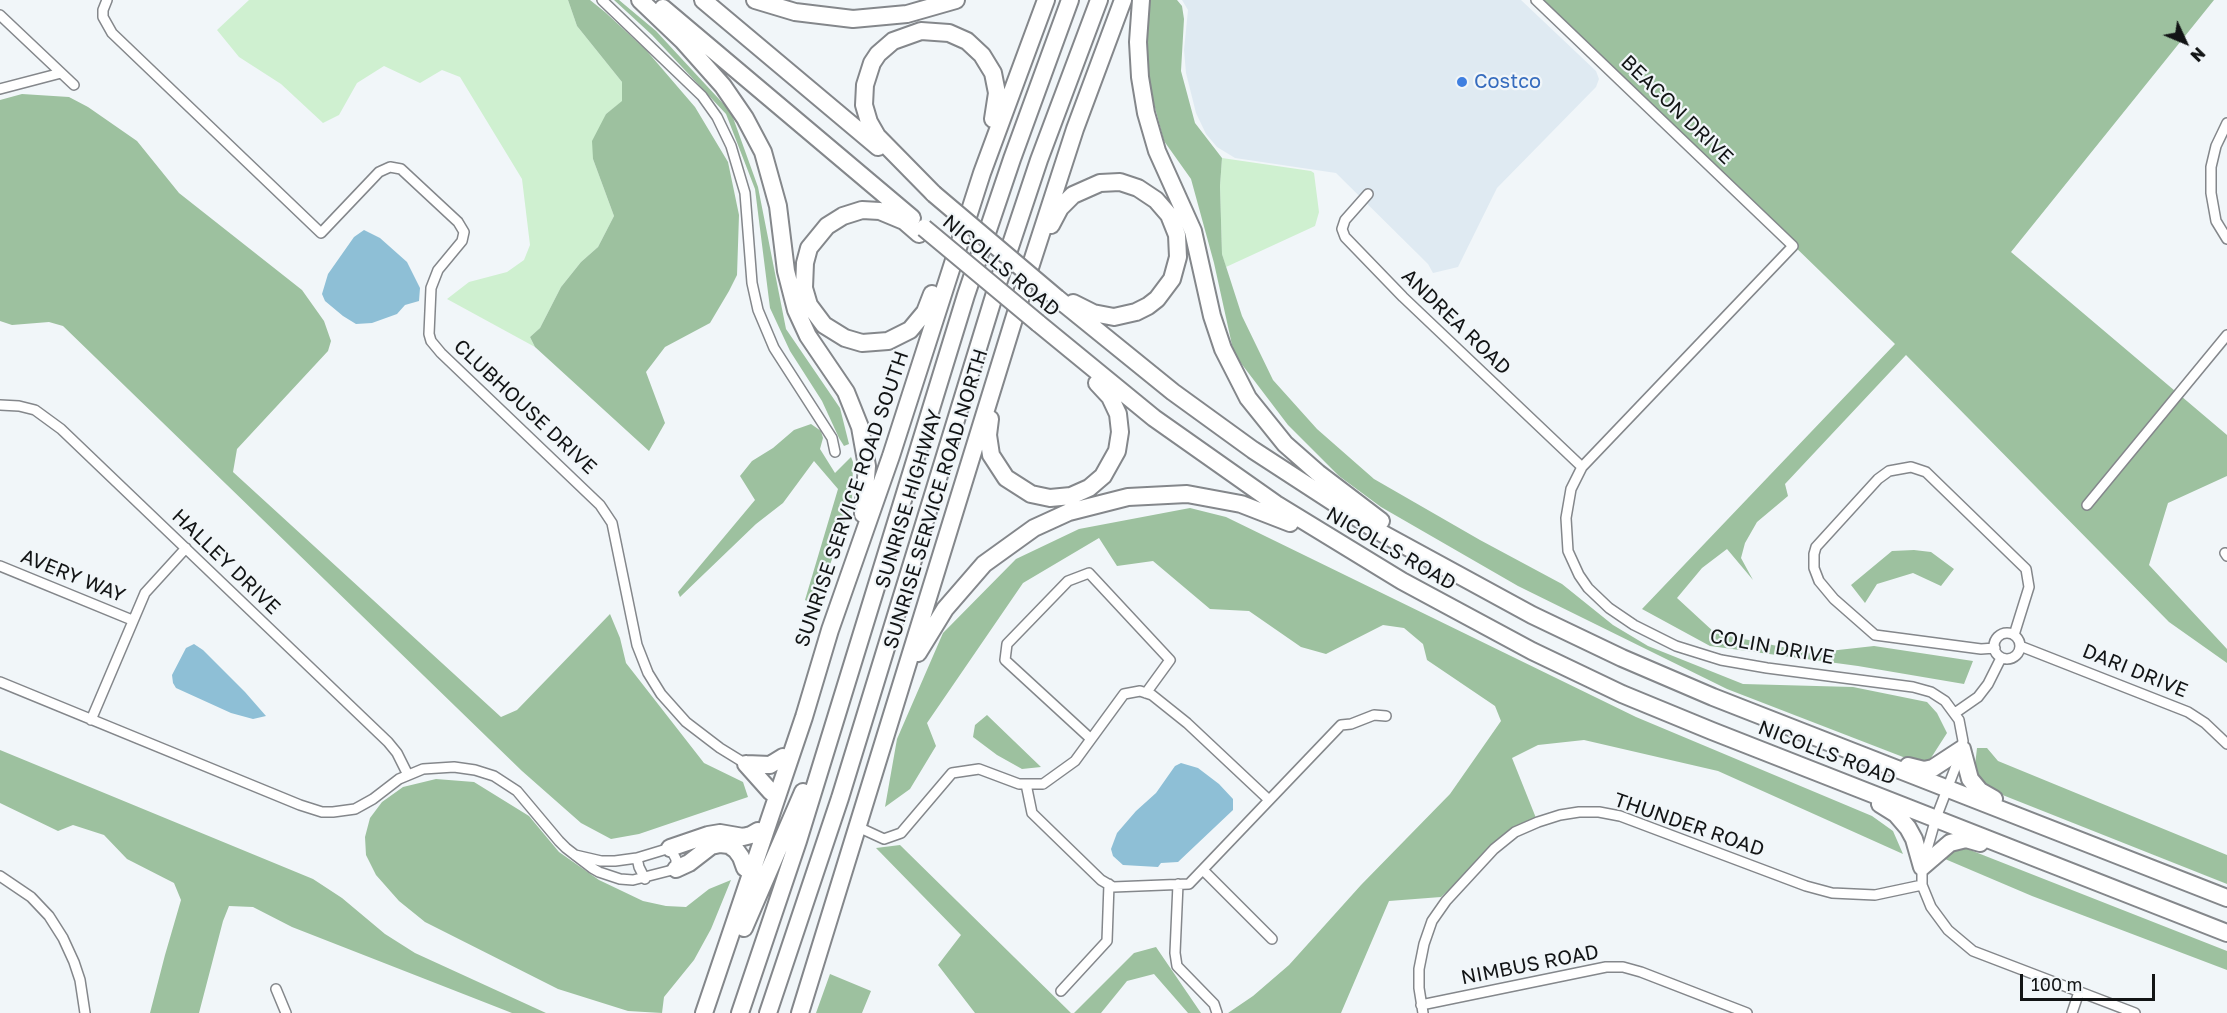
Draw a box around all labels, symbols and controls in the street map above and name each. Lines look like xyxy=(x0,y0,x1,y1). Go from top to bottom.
north arrow xyxy=(2155,12,2215,72)
text: N xyxy=(2187,43,2209,66)
street label: BEACON DRIVE xyxy=(1616,50,1738,170)
place label: Costco xyxy=(1474,70,1541,94)
marker: Costco xyxy=(1455,75,1469,89)
street label: NICOLLS ROAD xyxy=(938,210,1064,322)
street label: ANDREA ROAD xyxy=(1397,264,1515,380)
street label: CLUBHOUSE DRIVE xyxy=(449,335,601,479)
street label: SUNRISE SERVICE ROAD NORTH xyxy=(879,346,993,652)
street label: SUNRISE SERVICE ROAD SOUTH xyxy=(790,348,914,650)
street label: SUNRISE HIGHWAY xyxy=(870,407,948,591)
street label: NICOLLS ROAD xyxy=(1322,502,1460,596)
street label: HALLEY DRIVE xyxy=(167,504,285,620)
street label: AVERY WAY xyxy=(17,544,129,608)
street label: COLIN DRIVE xyxy=(1708,624,1836,670)
street label: DARI DRIVE xyxy=(2079,639,2191,703)
street label: NICOLLS ROAD xyxy=(1755,716,1899,790)
street label: THUNDER ROAD xyxy=(1611,788,1767,862)
street label: NIMBUS ROAD xyxy=(1459,940,1601,990)
scale bar xyxy=(2023,962,2158,1000)
text: 100 m xyxy=(2031,973,2082,995)

